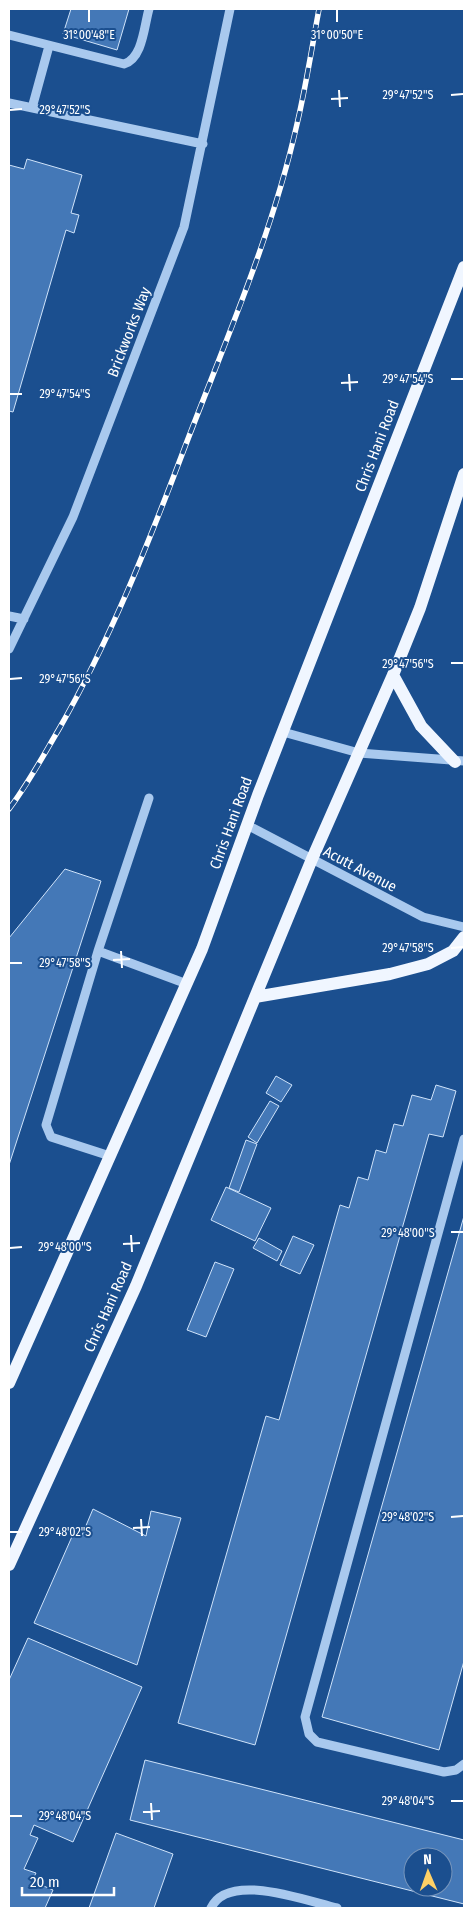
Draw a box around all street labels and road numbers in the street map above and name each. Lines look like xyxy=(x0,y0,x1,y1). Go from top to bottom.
street label: Brickworks Way xyxy=(104,284,155,380)
street label: Chris Hani Road xyxy=(351,397,403,495)
street label: Chris Hani Road xyxy=(206,774,256,872)
street label: Acutt Avenue xyxy=(320,842,400,896)
street label: Chris Hani Road xyxy=(80,1259,136,1355)

